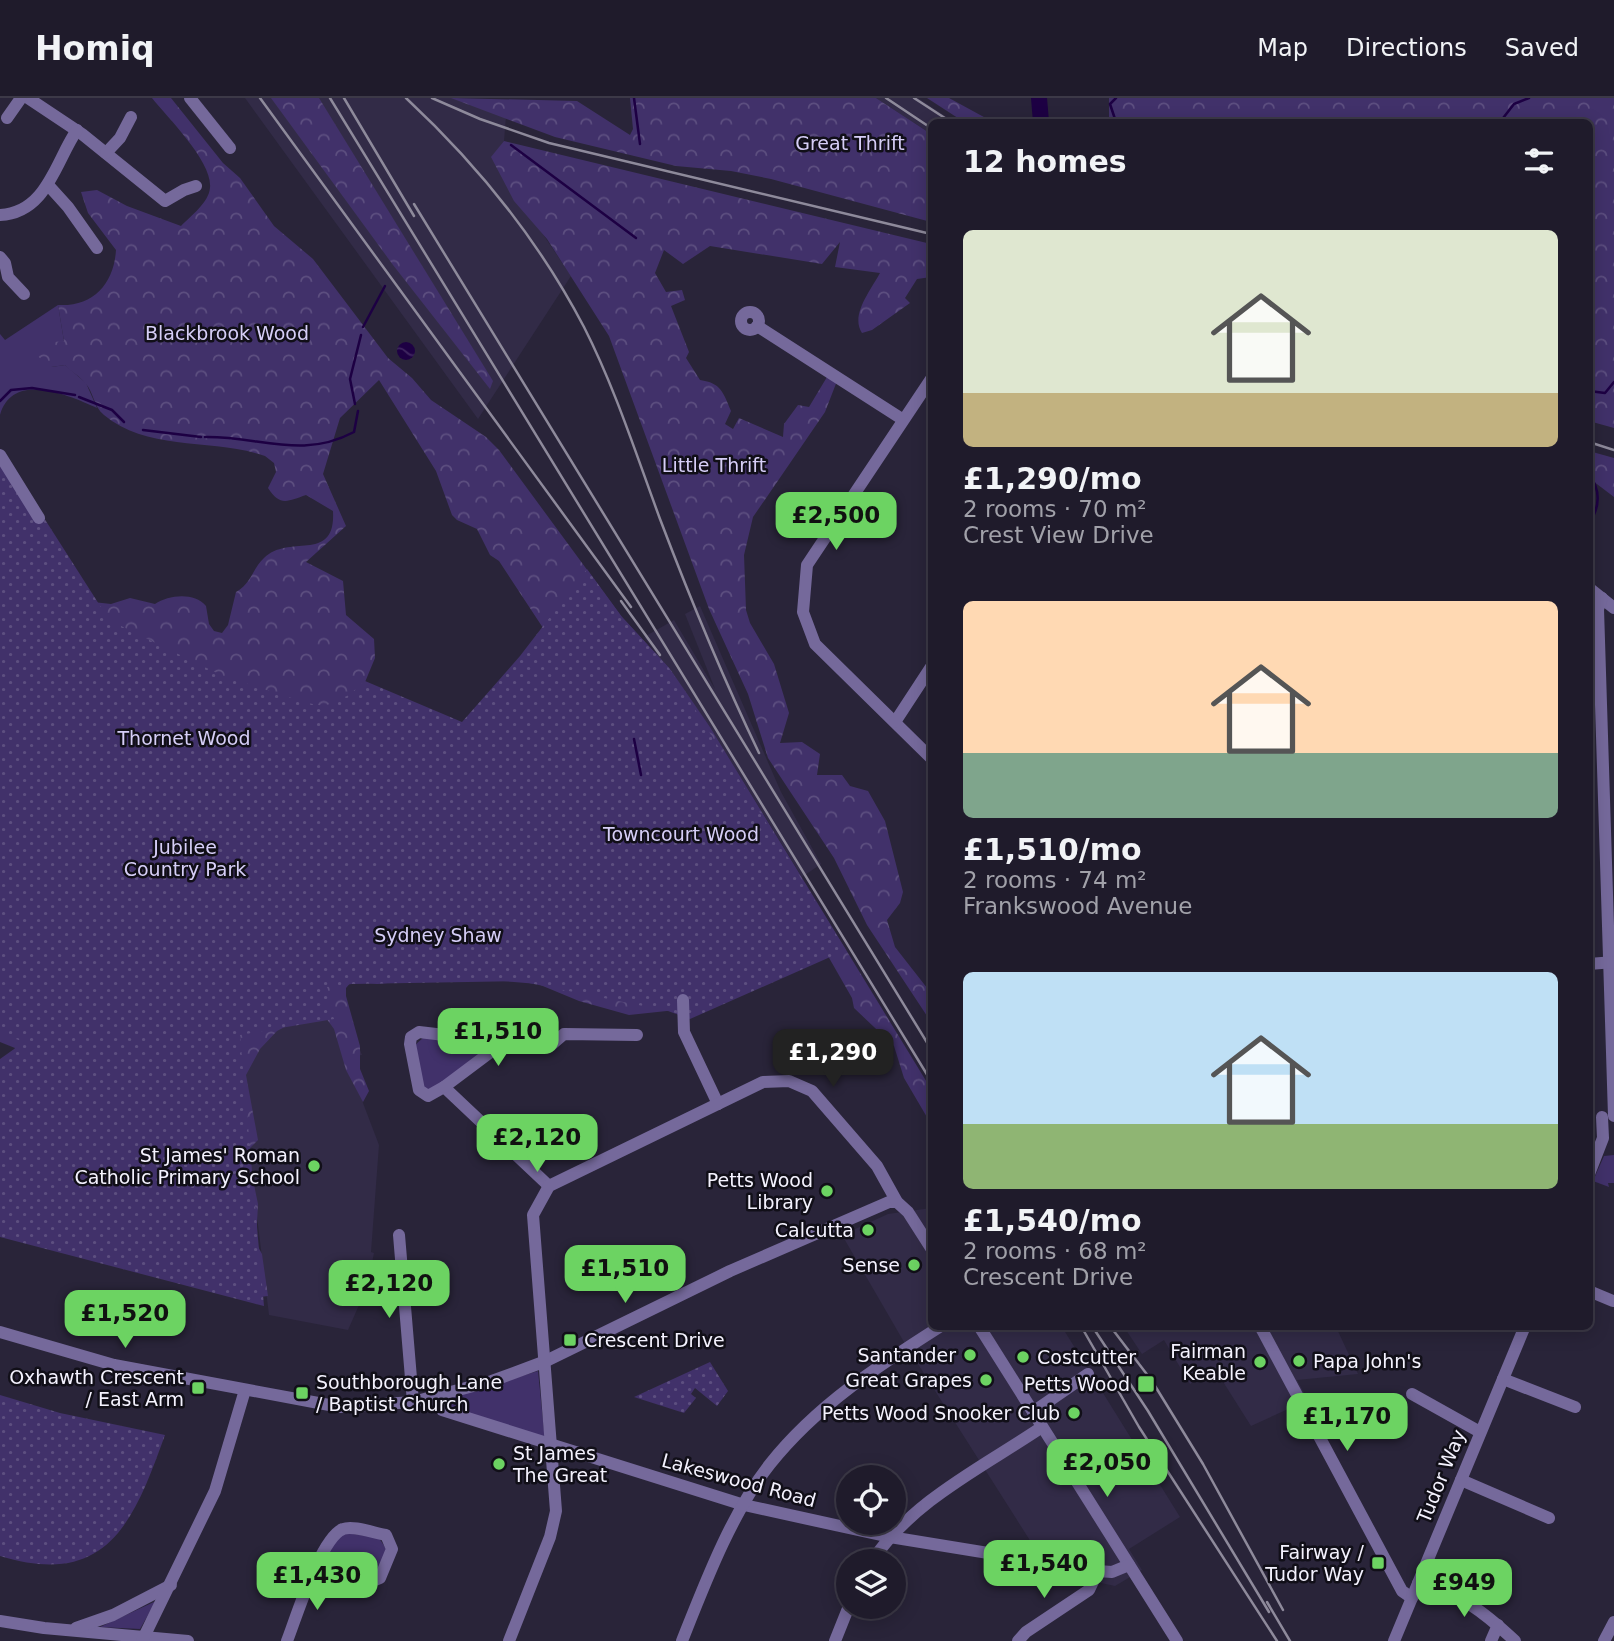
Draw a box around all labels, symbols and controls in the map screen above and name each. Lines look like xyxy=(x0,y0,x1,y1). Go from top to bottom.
text: Homiq xyxy=(35,29,155,68)
text: Map xyxy=(1257,34,1308,62)
text: Directions xyxy=(1346,34,1467,62)
text: Saved xyxy=(1505,34,1579,62)
park label: Great Thrift xyxy=(795,132,905,154)
icon: filters xyxy=(1520,142,1558,180)
text: 12 homes xyxy=(963,144,1127,179)
icon: home xyxy=(1198,275,1324,401)
park label: Blackbrook Wood xyxy=(145,322,309,344)
park label: Little Thrift xyxy=(662,454,766,476)
text: £1,290/mo xyxy=(963,461,1142,496)
pin: £2,500 xyxy=(779,492,893,552)
text: 2 rooms · 70 m² xyxy=(963,496,1147,522)
text: £2,500 xyxy=(792,502,880,528)
text: Crest View Drive xyxy=(963,522,1154,548)
icon: home xyxy=(1198,646,1324,772)
park label: Thornet Wood xyxy=(117,727,250,749)
park label: Towncourt Wood xyxy=(602,823,759,845)
text: £1,510/mo xyxy=(963,832,1142,867)
park label: Jubilee Country Park xyxy=(124,836,246,880)
text: 2 rooms · 74 m² xyxy=(963,867,1147,893)
text: Frankswood Avenue xyxy=(963,893,1192,919)
park label: Sydney Shaw xyxy=(374,924,502,946)
pin: £1,510 xyxy=(441,1009,555,1068)
icon: home xyxy=(1198,1017,1324,1143)
text: £1,510 xyxy=(454,1018,542,1044)
pin: £1,290 xyxy=(776,1030,890,1089)
text: £1,290 xyxy=(789,1039,877,1065)
pin: £2,120 xyxy=(480,1114,594,1174)
text: £2,120 xyxy=(493,1124,581,1150)
place label: St James' Roman Catholic Primary School xyxy=(74,1144,300,1188)
marker: St James' Roman Catholic Primary School xyxy=(306,1158,322,1174)
place label: Petts Wood Library xyxy=(707,1169,813,1213)
marker: Petts Wood Library xyxy=(819,1183,835,1199)
text: £1,540/mo xyxy=(963,1203,1142,1238)
place label: Calcutta xyxy=(775,1219,854,1241)
marker: Calcutta xyxy=(860,1222,876,1238)
text: 2 rooms · 68 m² xyxy=(963,1238,1147,1264)
pin: £1,510 xyxy=(568,1246,682,1305)
place label: Sense xyxy=(843,1254,900,1276)
text: £1,510 xyxy=(581,1255,669,1281)
marker: Sense xyxy=(906,1257,922,1273)
pin: £2,120 xyxy=(332,1260,446,1320)
text: Crescent Drive xyxy=(963,1264,1133,1290)
text: £2,120 xyxy=(345,1270,433,1296)
pin: £1,520 xyxy=(68,1290,182,1350)
text: £1,520 xyxy=(81,1300,169,1326)
place label: Crescent Drive xyxy=(584,1329,725,1351)
marker: Crescent Drive xyxy=(562,1332,578,1348)
place label: Fairman Keable xyxy=(1170,1340,1246,1384)
place label: Santander xyxy=(858,1344,956,1366)
place label: Costcutter xyxy=(1037,1346,1136,1368)
marker: Santander xyxy=(962,1347,978,1363)
marker: Costcutter xyxy=(1015,1349,1031,1365)
place label: Papa John's xyxy=(1313,1350,1421,1372)
marker: Papa John's xyxy=(1291,1353,1307,1369)
marker: Fairman Keable xyxy=(1252,1354,1268,1370)
place label: Oxhawth Crescent / East Arm xyxy=(9,1366,184,1410)
place label: Great Grapes xyxy=(845,1369,972,1391)
place label: Southborough Lane / Baptist Church xyxy=(316,1371,502,1415)
marker: Great Grapes xyxy=(978,1372,994,1388)
place label: Petts Wood xyxy=(1024,1373,1130,1395)
marker: Petts Wood xyxy=(1136,1374,1156,1394)
marker: Oxhawth Crescent / East Arm xyxy=(190,1380,206,1396)
marker: Southborough Lane / Baptist Church xyxy=(294,1385,310,1401)
pin: £1,170 xyxy=(1290,1394,1404,1453)
place label: Petts Wood Snooker Club xyxy=(822,1402,1060,1424)
text: £1,170 xyxy=(1303,1403,1391,1429)
marker: Petts Wood Snooker Club xyxy=(1066,1405,1082,1421)
street label: Tudor Way xyxy=(1412,1426,1470,1527)
pin: £2,050 xyxy=(1050,1440,1164,1499)
place label: St James The Great xyxy=(512,1442,607,1486)
street label: Lakeswood Road xyxy=(659,1449,819,1511)
text: £2,050 xyxy=(1063,1449,1151,1475)
marker: St James The Great xyxy=(491,1456,507,1472)
map controls xyxy=(836,1465,906,1619)
button: locate xyxy=(836,1465,906,1535)
pin: £1,540 xyxy=(987,1540,1101,1600)
place label: Fairway / Tudor Way xyxy=(1264,1541,1365,1585)
button: layers xyxy=(836,1549,906,1619)
text: £1,540 xyxy=(1000,1550,1088,1576)
pin: £1,430 xyxy=(260,1552,374,1612)
marker: Fairway / Tudor Way xyxy=(1370,1555,1386,1571)
pin: £949 xyxy=(1423,1560,1505,1619)
text: £1,430 xyxy=(273,1562,361,1588)
text: £949 xyxy=(1432,1569,1496,1595)

